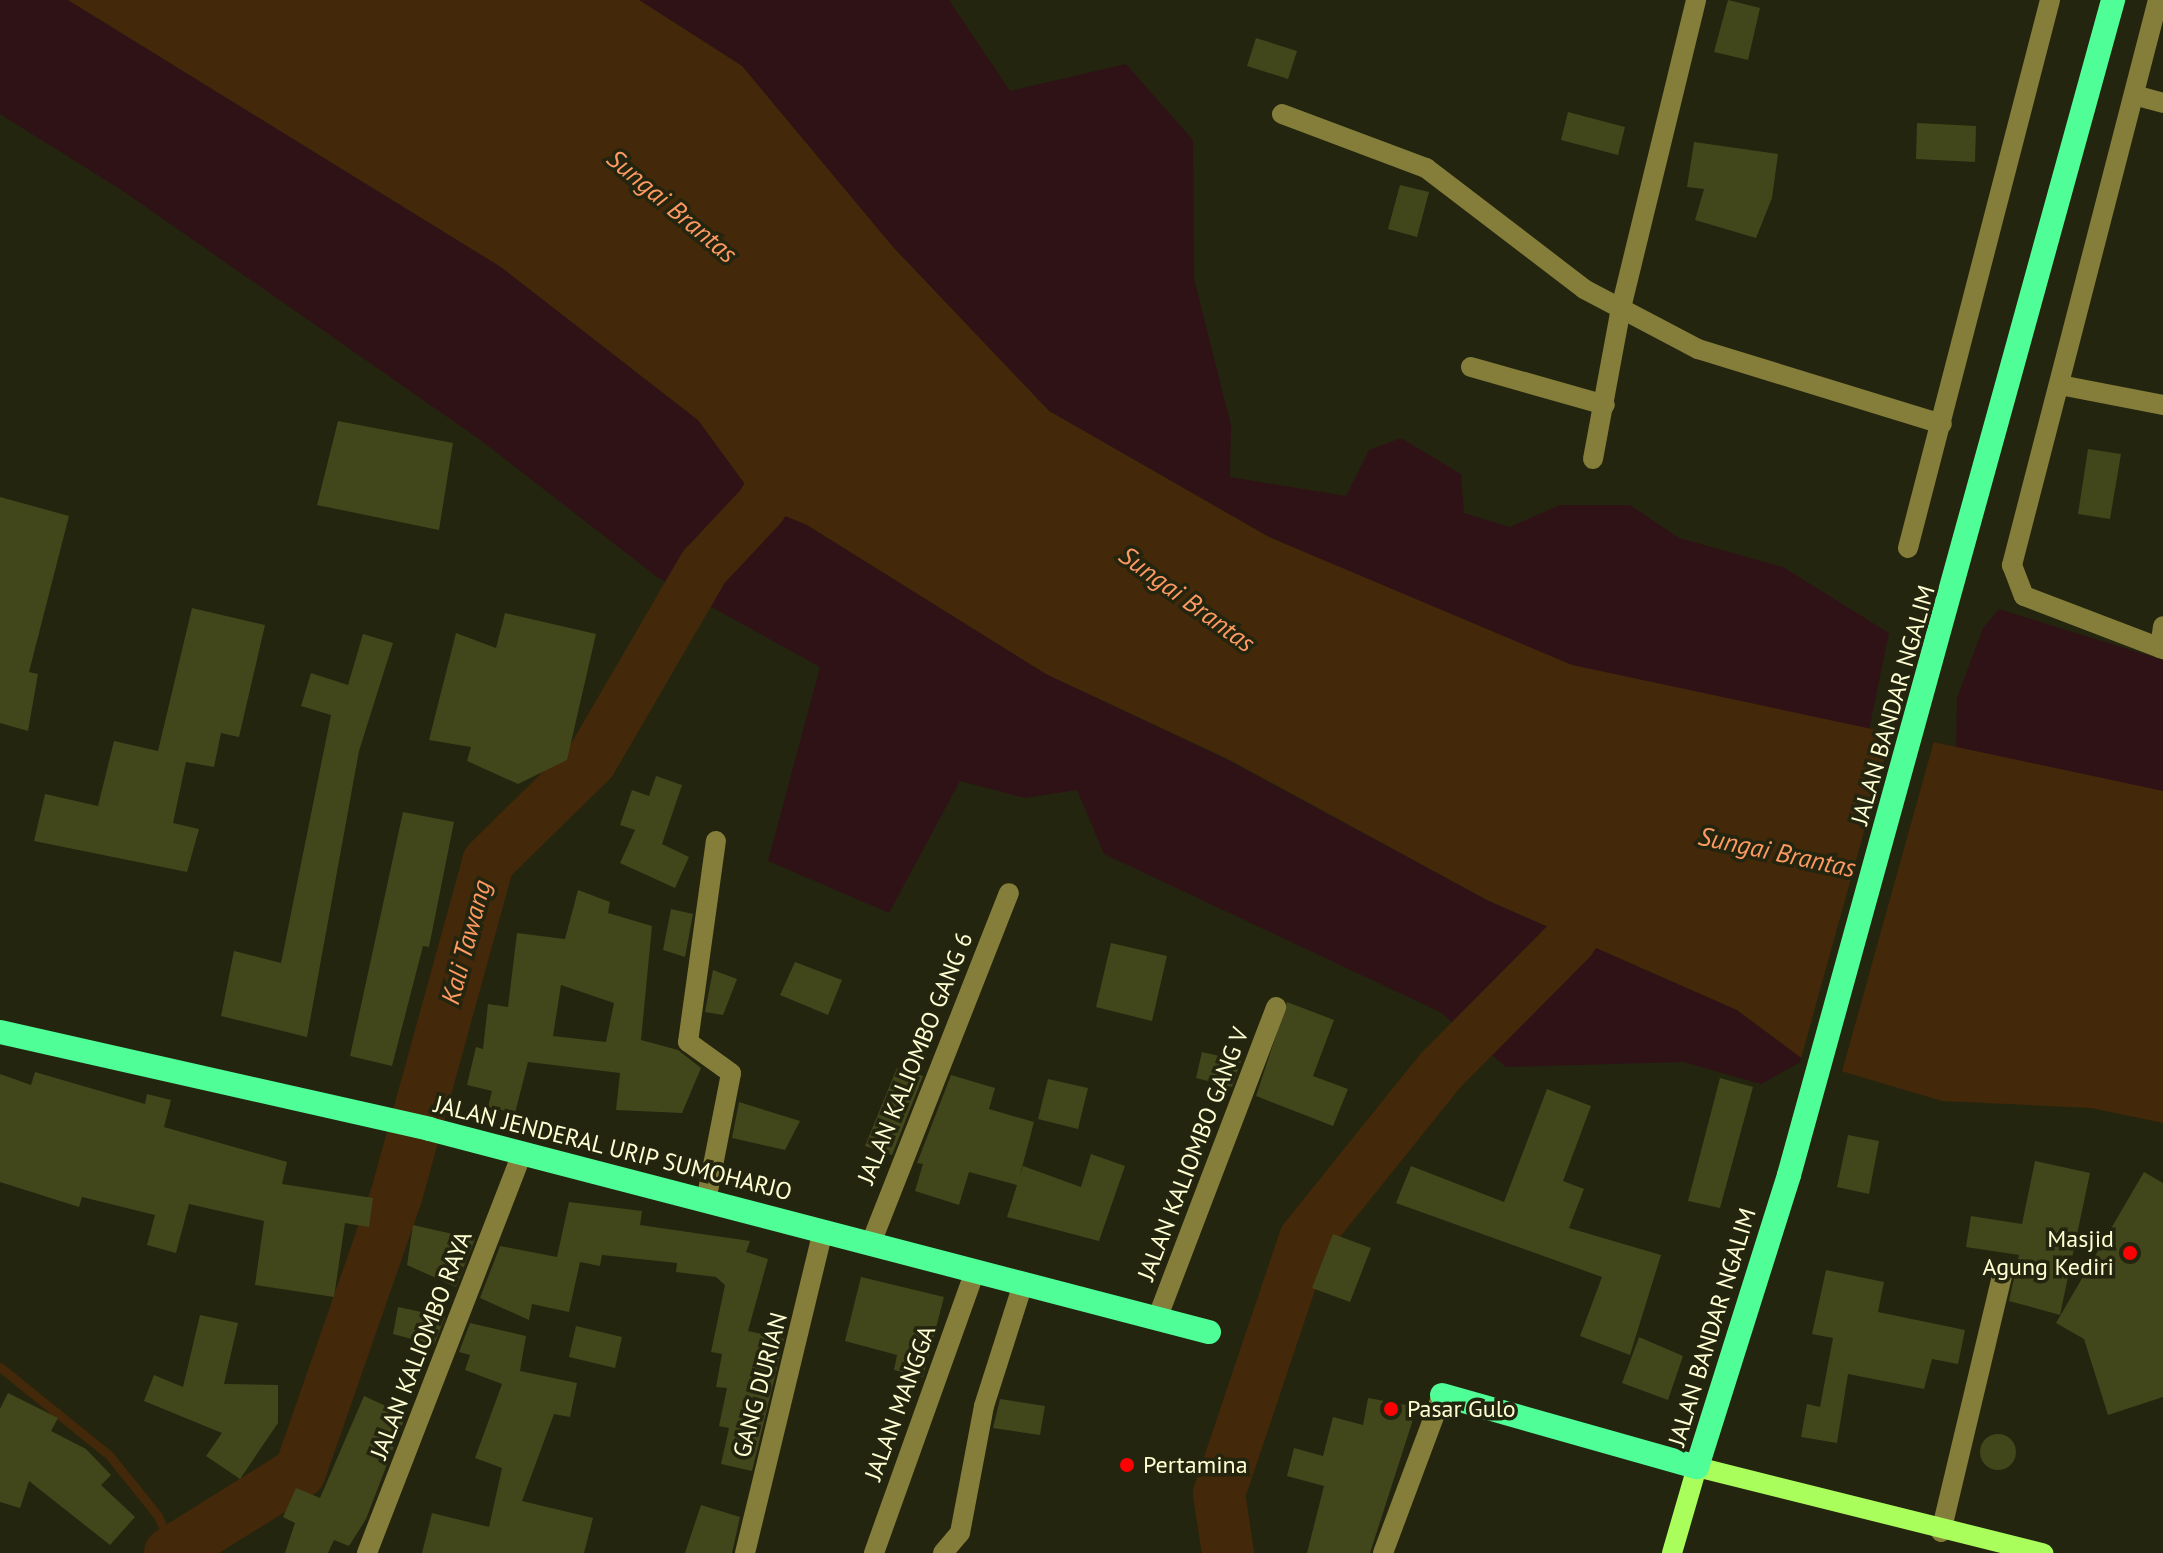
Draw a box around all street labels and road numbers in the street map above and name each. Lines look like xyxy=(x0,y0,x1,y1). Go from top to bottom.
street label: JALAN BANDAR NGALIM xyxy=(1845,582,1941,828)
street label: JALAN KALIOMBO GANG 6 xyxy=(851,928,979,1188)
street label: JALAN KALIOMBO GANG V xyxy=(1131,1023,1255,1285)
street label: JALAN JENDERAL URIP SUMOHARJO xyxy=(430,1089,796,1207)
street label: JALAN BANDAR NGALIM xyxy=(1662,1204,1762,1450)
street label: JALAN KALIOMBO RAYA xyxy=(364,1227,478,1463)
street label: GANG DURIAN xyxy=(727,1309,793,1461)
street label: JALAN MANGGA xyxy=(859,1322,941,1484)

